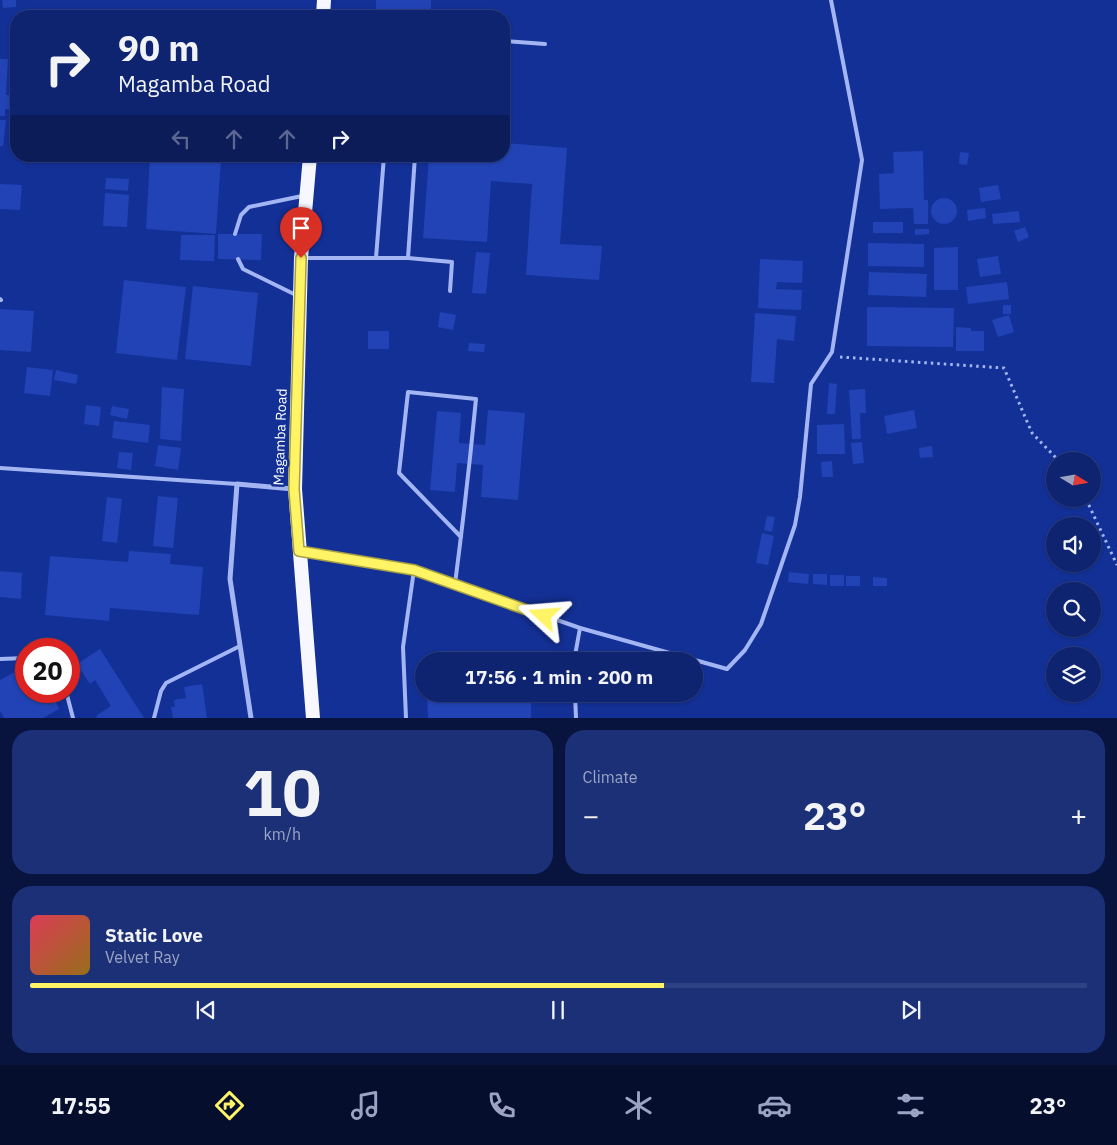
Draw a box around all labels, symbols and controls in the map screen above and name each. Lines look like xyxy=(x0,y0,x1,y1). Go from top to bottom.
text: 90 m xyxy=(118,25,200,71)
icon: right xyxy=(35,30,100,95)
text: Magamba Road xyxy=(118,69,270,98)
icon: left xyxy=(167,125,195,153)
icon: ahead xyxy=(220,125,248,153)
icon: ahead xyxy=(273,125,301,153)
icon: right xyxy=(326,125,354,153)
pin xyxy=(280,207,322,258)
icon: arrive xyxy=(287,214,315,242)
street label: Magamba Road xyxy=(269,388,291,486)
north arrow xyxy=(1046,452,1101,508)
map controls xyxy=(1046,452,1101,702)
button: sound xyxy=(1046,517,1101,572)
button: search xyxy=(1046,582,1101,637)
position arrow xyxy=(517,589,569,641)
speed limit sign: 20 xyxy=(15,638,80,703)
button: layers xyxy=(1046,647,1101,702)
text: 17:56 · 1 min · 200 m xyxy=(465,665,653,689)
text: 10 xyxy=(243,749,321,834)
text: Climate xyxy=(583,767,638,787)
text: 23° xyxy=(803,791,866,840)
text: − xyxy=(583,797,599,834)
text: + xyxy=(1070,797,1087,834)
text: km/h xyxy=(263,824,301,844)
text: Static Love xyxy=(105,923,203,947)
text: Velvet Ray xyxy=(105,947,180,967)
icon: previous xyxy=(192,996,220,1024)
icon: pause xyxy=(544,996,572,1024)
icon: next xyxy=(897,996,925,1024)
icon: directions xyxy=(212,1088,247,1123)
icon: music xyxy=(348,1088,383,1123)
icon: phone xyxy=(484,1088,519,1123)
icon: climate xyxy=(621,1088,656,1123)
icon: car xyxy=(757,1088,792,1123)
icon: filters xyxy=(893,1088,928,1123)
text: 17:55 xyxy=(51,1091,111,1120)
text: 23° xyxy=(1030,1091,1066,1120)

